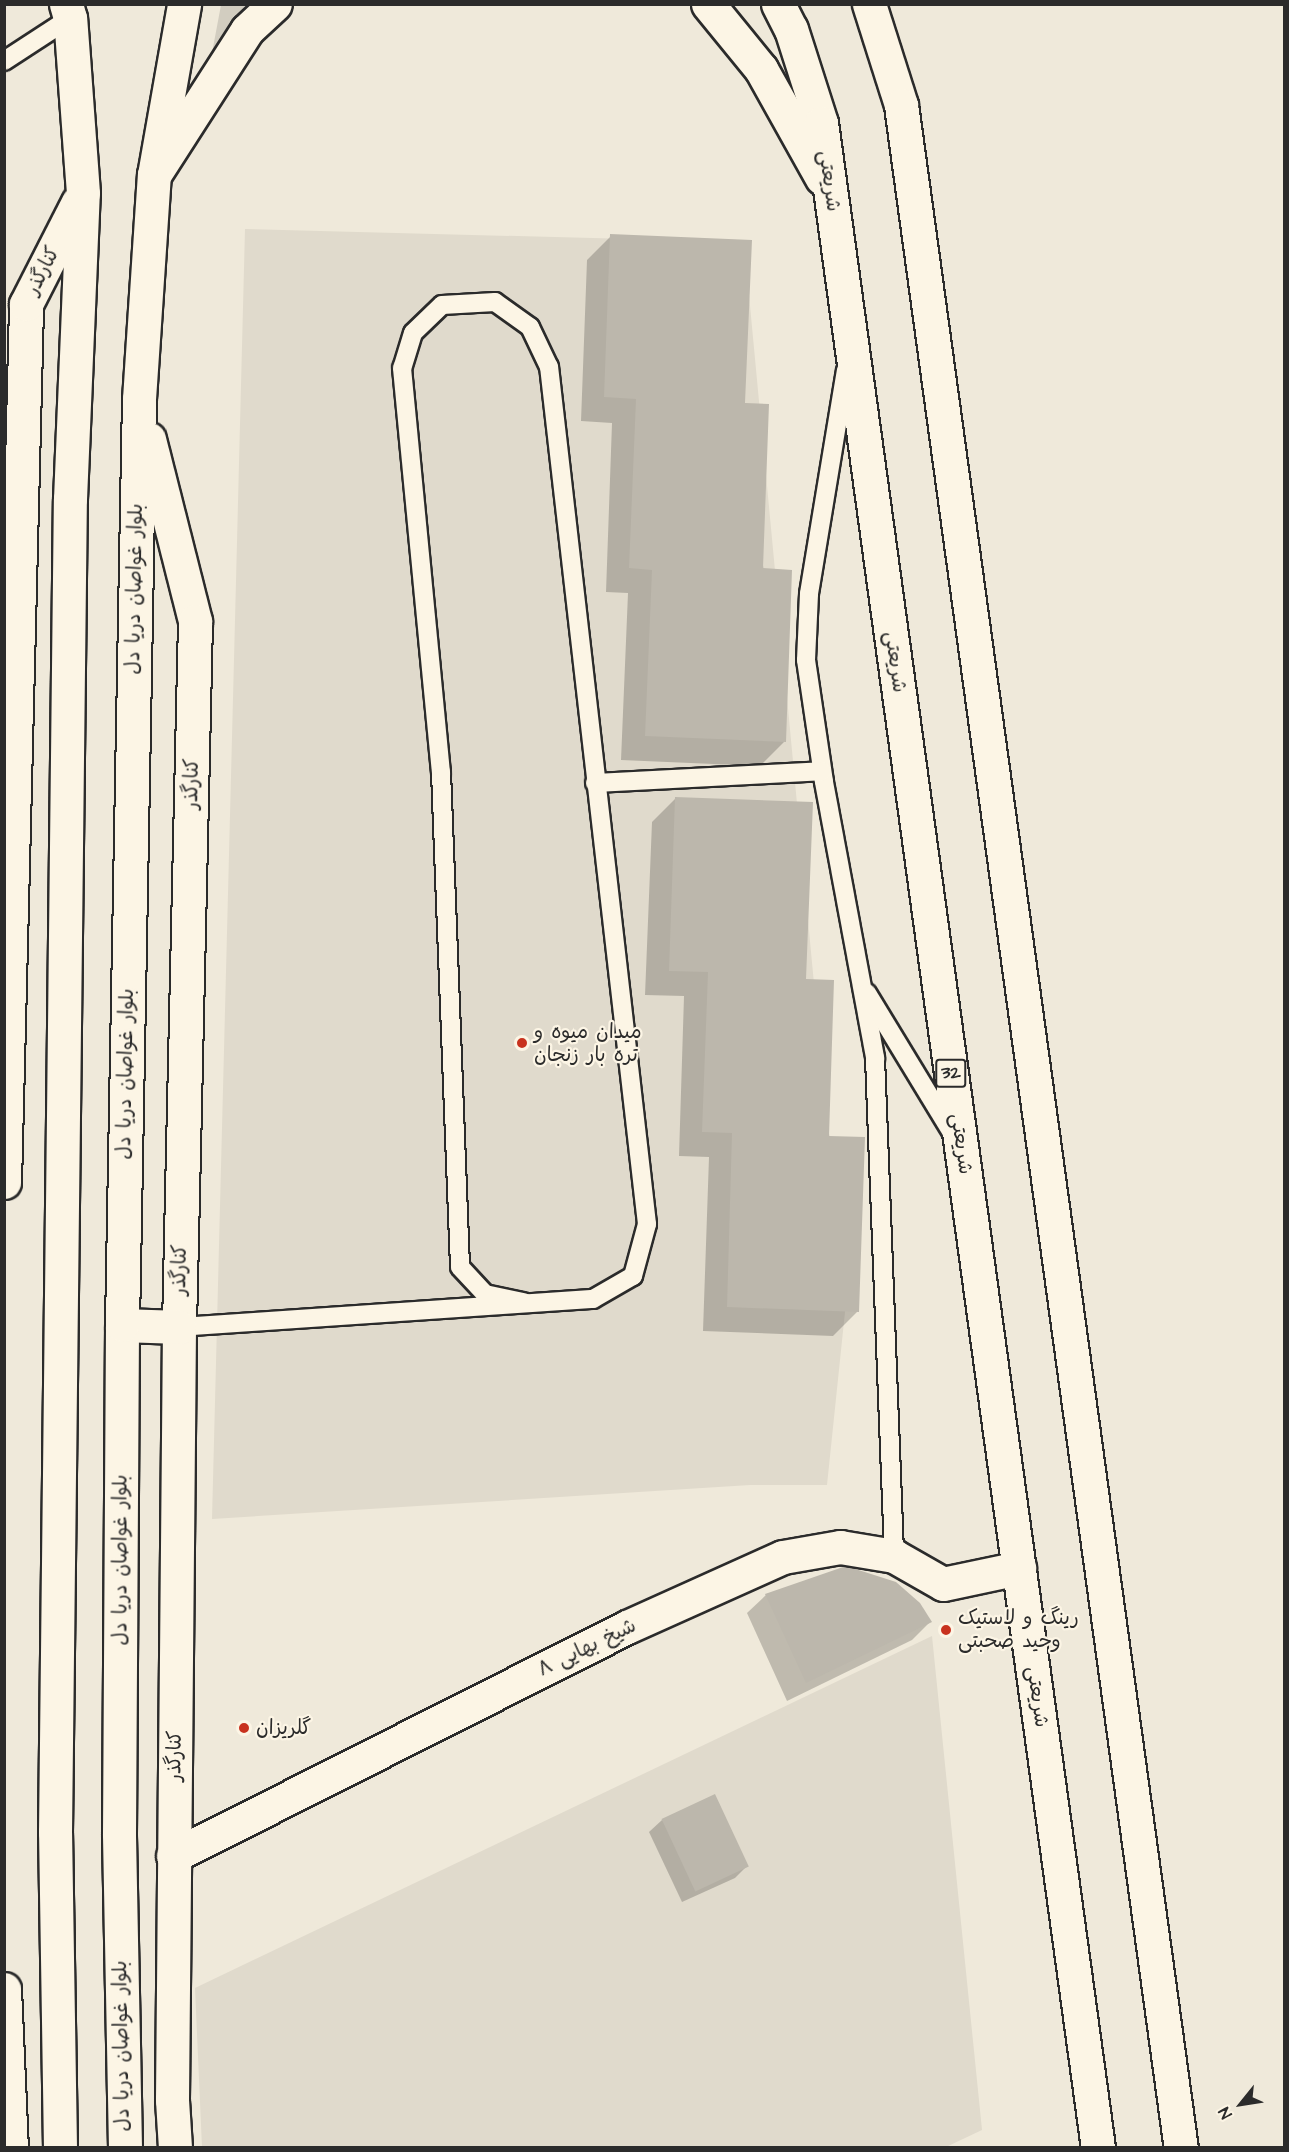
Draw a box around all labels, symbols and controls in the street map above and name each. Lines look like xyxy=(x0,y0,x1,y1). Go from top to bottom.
street label: شریعتی xyxy=(813,149,845,213)
street label: کنارگذر xyxy=(21,243,65,299)
street label: بلوار غواصان دریا دل xyxy=(122,503,148,675)
street label: شریعتی xyxy=(879,630,911,694)
street label: کنارگذر xyxy=(180,758,204,810)
street label: بلوار غواصان دریا دل xyxy=(113,988,139,1160)
place label: میدان میوه و تره بار زنجان xyxy=(534,1020,642,1067)
marker: میدان میوه و تره بار زنجان xyxy=(515,1036,529,1050)
road number: 32 xyxy=(934,1058,968,1088)
street label: شریعتی xyxy=(945,1112,977,1176)
street label: کنارگذر xyxy=(168,1244,192,1296)
street label: بلوار غواصان دریا دل xyxy=(109,1474,133,1646)
place label: رینگ و لاستیک وحید صحبتی xyxy=(958,1606,1079,1653)
street label: شیخ بهایی ۸ xyxy=(534,1614,640,1682)
marker: رینگ و لاستیک وحید صحبتی xyxy=(939,1623,953,1637)
street label: شریعتی xyxy=(1021,1665,1053,1729)
place label: گلریزان xyxy=(256,1716,311,1740)
marker: گلریزان xyxy=(237,1721,251,1735)
street label: کنارگذر xyxy=(163,1730,187,1782)
street label: بلوار غواصان دریا دل xyxy=(109,1960,135,2132)
north arrow xyxy=(1211,2074,1271,2134)
text: N xyxy=(1213,2103,1237,2123)

